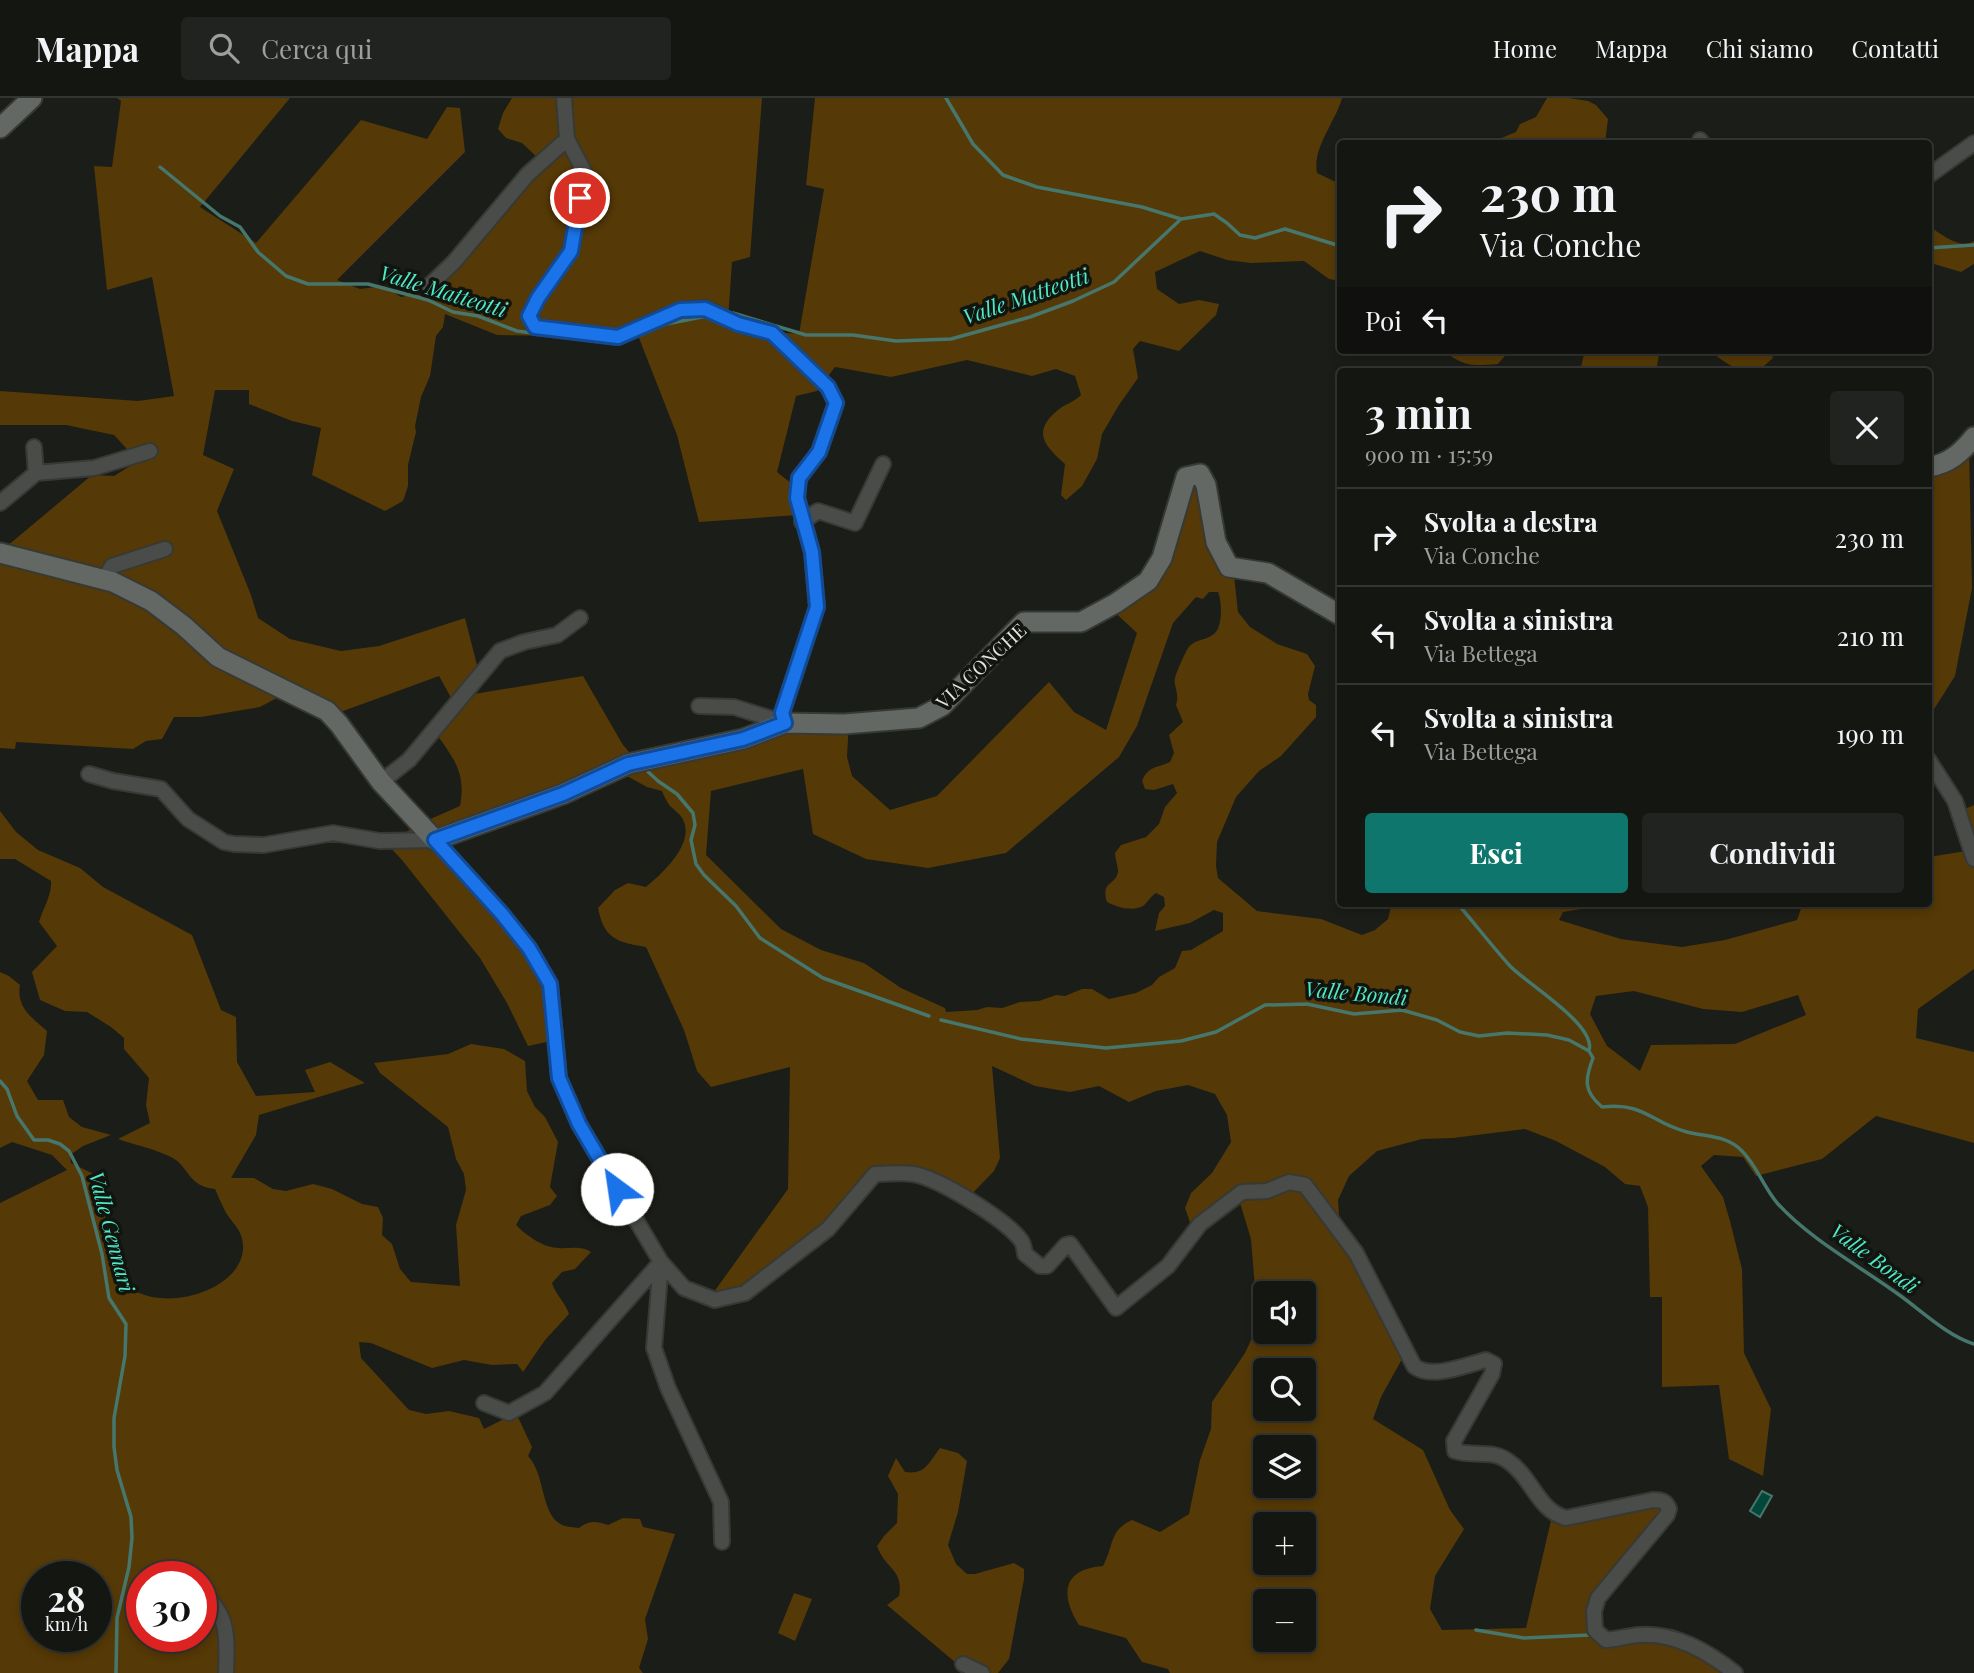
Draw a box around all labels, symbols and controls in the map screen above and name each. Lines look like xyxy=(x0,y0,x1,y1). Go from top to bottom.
search box xyxy=(181,17,671,80)
text: Mappa xyxy=(35,26,139,70)
icon: search xyxy=(205,29,243,67)
text: Cerca qui xyxy=(261,31,372,66)
text: Home xyxy=(1493,32,1557,64)
text: Mappa xyxy=(1595,32,1668,64)
text: Chi siamo xyxy=(1706,32,1813,64)
text: Contatti xyxy=(1851,32,1939,64)
text: 230 m xyxy=(1480,159,1617,224)
pin xyxy=(550,168,610,228)
icon: right xyxy=(1365,168,1456,259)
icon: arrive xyxy=(561,179,599,217)
text: Via Conche xyxy=(1480,222,1641,265)
water label: Valle Matteotti xyxy=(377,257,511,323)
water label: Valle Matteotti xyxy=(959,260,1093,330)
icon: left xyxy=(1416,301,1454,339)
text: Poi xyxy=(1365,303,1402,338)
text: 3 min xyxy=(1365,384,1472,440)
button: close xyxy=(1830,391,1904,465)
text: 900 m · 15:59 xyxy=(1365,438,1493,469)
text: Svolta a destra xyxy=(1424,504,1598,539)
icon: right xyxy=(1365,518,1403,556)
text: 230 m xyxy=(1835,520,1904,555)
text: Via Conche xyxy=(1424,539,1540,570)
text: Svolta a sinistra xyxy=(1424,602,1613,637)
icon: left xyxy=(1365,616,1403,654)
street label: VIA CONCHE xyxy=(929,617,1031,714)
text: 210 m xyxy=(1837,618,1904,653)
text: Via Bettega xyxy=(1424,637,1538,668)
text: Svolta a sinistra xyxy=(1424,700,1613,735)
icon: left xyxy=(1365,714,1403,752)
text: 190 m xyxy=(1836,716,1904,751)
text: Via Bettega xyxy=(1424,735,1538,766)
button: Esci xyxy=(1365,813,1628,893)
button: Condividi xyxy=(1642,813,1904,893)
water label: Valle Bondi xyxy=(1304,974,1409,1010)
position arrow xyxy=(580,1152,654,1226)
water label: Valle Gennari xyxy=(83,1168,143,1295)
water label: Valle Bondi xyxy=(1825,1216,1925,1299)
map controls xyxy=(1253,1281,1316,1652)
button: sound xyxy=(1253,1281,1316,1344)
button: search xyxy=(1253,1358,1316,1421)
button: layers xyxy=(1253,1435,1316,1498)
button: + xyxy=(1253,1512,1316,1575)
speed limit sign: 30 xyxy=(126,1561,217,1652)
text: 28 xyxy=(48,1574,85,1621)
button: − xyxy=(1253,1589,1316,1652)
text: km/h xyxy=(45,1612,88,1636)

